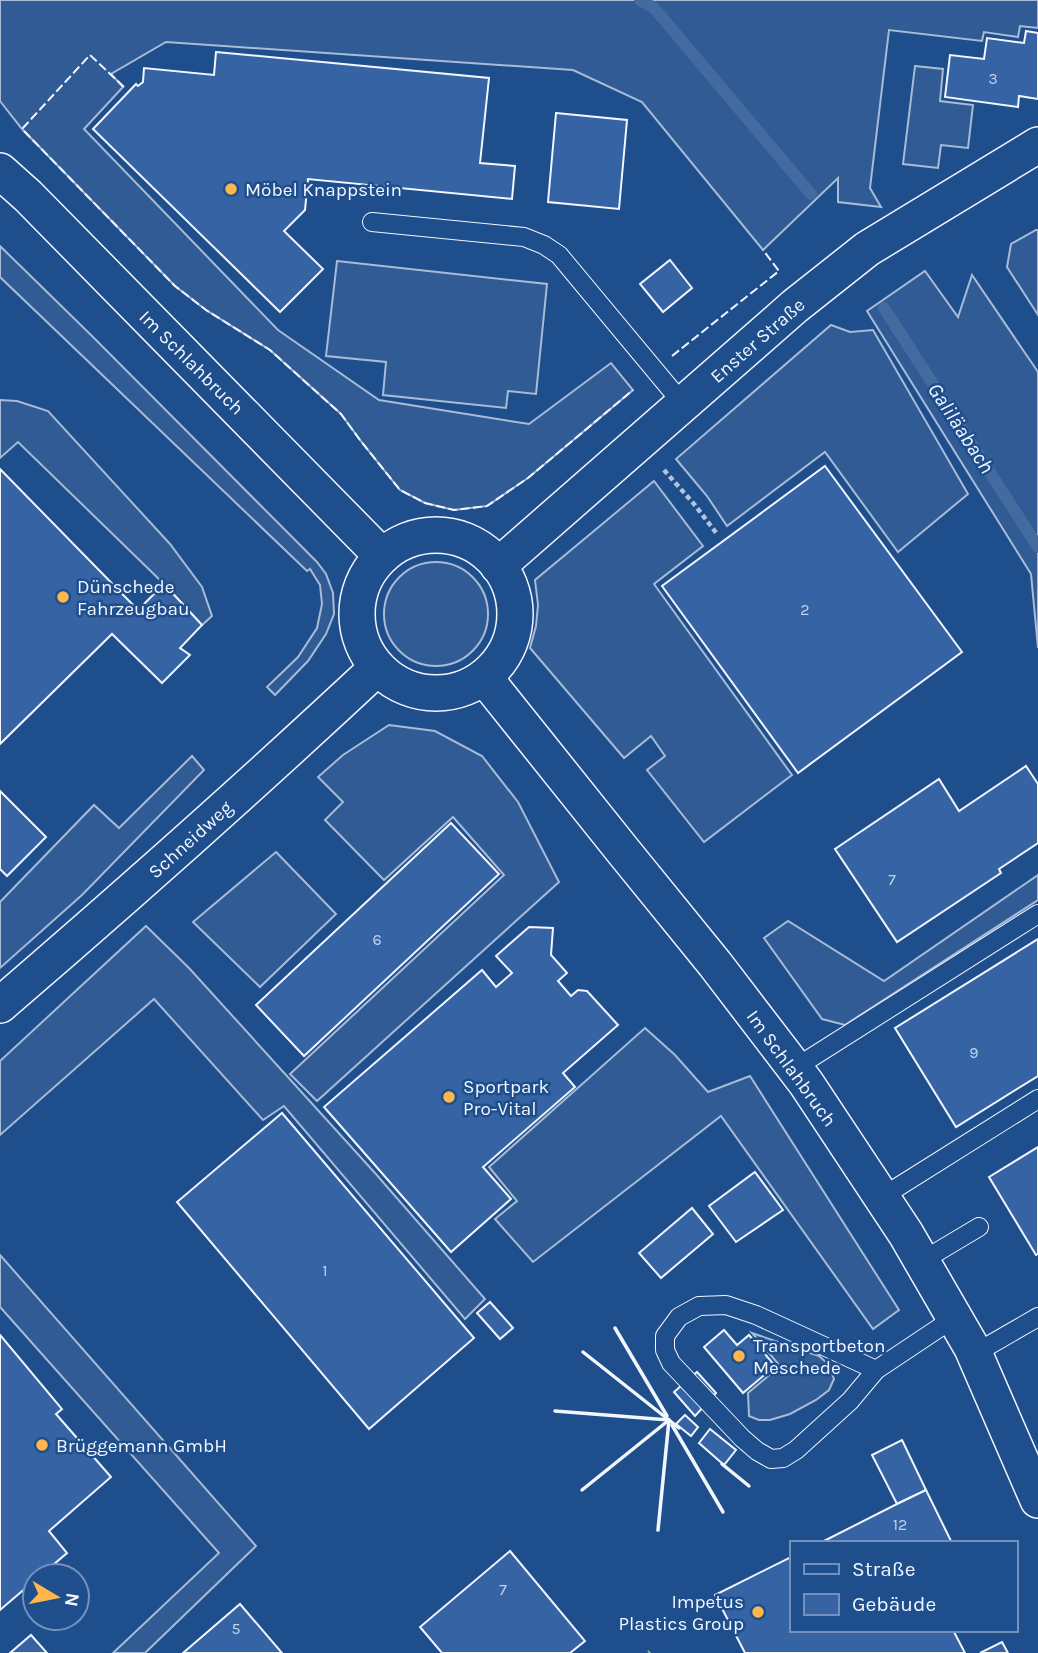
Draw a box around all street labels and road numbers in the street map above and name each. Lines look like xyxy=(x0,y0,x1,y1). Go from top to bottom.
street label: Enster Straße xyxy=(706,294,809,388)
street label: Im Schlahbruch xyxy=(135,306,248,419)
street label: Schneidweg xyxy=(144,796,237,883)
street label: Im Schlahbruch xyxy=(742,1006,841,1131)

